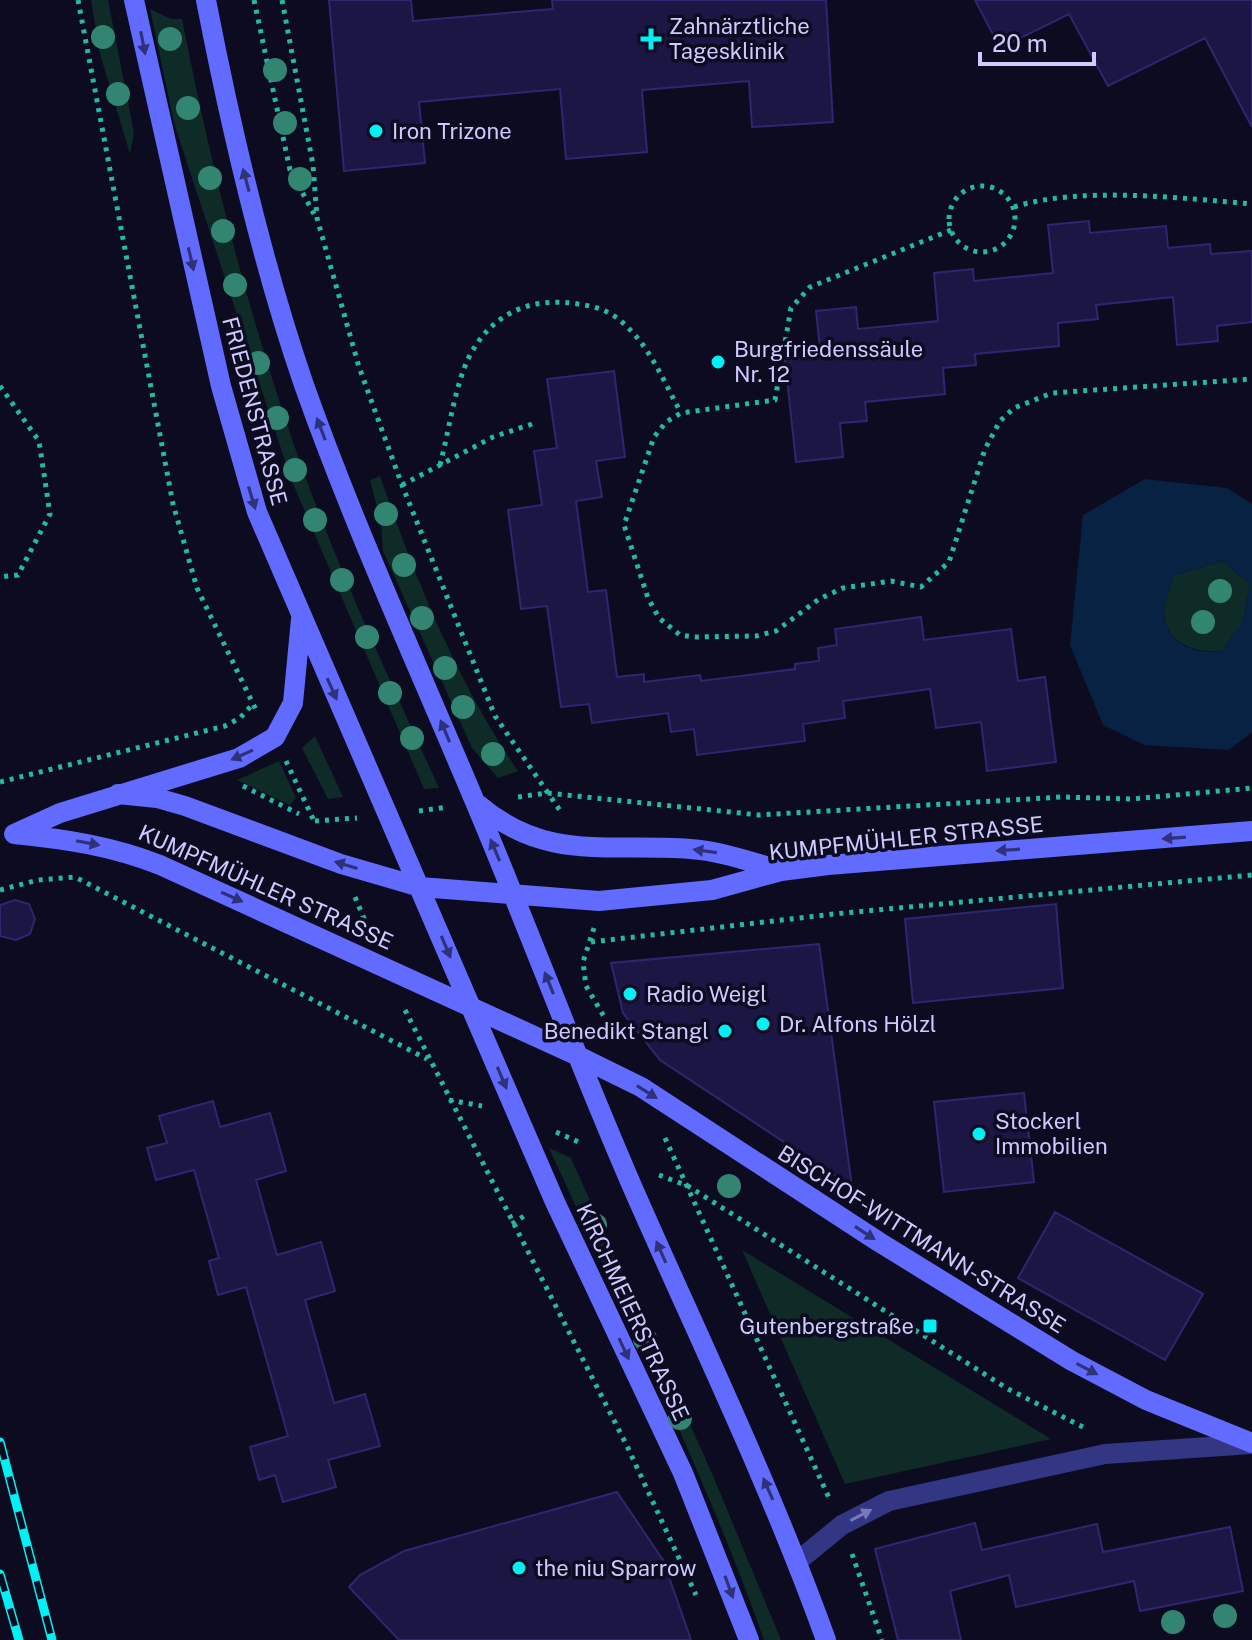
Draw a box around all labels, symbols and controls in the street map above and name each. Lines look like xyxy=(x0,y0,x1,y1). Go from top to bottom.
place label: Zahnärztliche Tagesklinik xyxy=(669,13,810,64)
scale bar xyxy=(980,16,1094,66)
marker: Zahnärztliche Tagesklinik xyxy=(640,28,662,50)
text: 20 m xyxy=(992,29,1048,57)
one-way arrow xyxy=(137,31,150,56)
place label: Iron Trizone xyxy=(392,118,512,144)
marker: Iron Trizone xyxy=(367,122,385,140)
one-way arrow xyxy=(239,167,251,192)
one-way arrow xyxy=(185,247,198,272)
street label: FRIEDENSTRASSE xyxy=(217,314,293,508)
place label: Burgfriedenssäule Nr. 12 xyxy=(734,336,923,387)
marker: Burgfriedenssäule Nr. 12 xyxy=(709,353,727,371)
one-way arrow xyxy=(314,417,327,441)
one-way arrow xyxy=(246,486,259,510)
one-way arrow xyxy=(326,677,339,701)
one-way arrow xyxy=(438,719,451,743)
one-way arrow xyxy=(230,749,254,762)
street label: KUMPFMÜHLER STRASSE xyxy=(767,810,1045,865)
street label: KUMPFMÜHLER STRASSE xyxy=(135,818,398,955)
one-way arrow xyxy=(1161,832,1186,845)
one-way arrow xyxy=(76,837,101,850)
one-way arrow xyxy=(489,838,502,861)
one-way arrow xyxy=(692,844,717,857)
one-way arrow xyxy=(995,844,1020,857)
one-way arrow xyxy=(333,858,357,871)
one-way arrow xyxy=(220,890,243,903)
one-way arrow xyxy=(439,935,452,959)
one-way arrow xyxy=(543,971,556,995)
place label: Radio Weigl xyxy=(646,981,767,1007)
marker: Radio Weigl xyxy=(621,985,639,1003)
place label: Dr. Alfons Hölzl xyxy=(779,1011,936,1037)
marker: Dr. Alfons Hölzl xyxy=(754,1015,772,1033)
place label: Benedikt Stangl xyxy=(544,1018,709,1044)
marker: Benedikt Stangl xyxy=(716,1022,734,1040)
one-way arrow xyxy=(496,1066,509,1090)
one-way arrow xyxy=(636,1085,658,1099)
place label: Stockerl Immobilien xyxy=(995,1108,1108,1159)
marker: Stockerl Immobilien xyxy=(970,1125,988,1143)
street label: BISCHOF-WITTMANN-STRASSE xyxy=(773,1139,1071,1339)
street label: KIRCHMEIERSTRASSE xyxy=(571,1199,695,1425)
one-way arrow xyxy=(854,1226,876,1240)
one-way arrow xyxy=(655,1240,668,1264)
place label: Gutenbergstraße xyxy=(739,1313,914,1339)
marker: Gutenbergstraße xyxy=(921,1317,939,1335)
one-way arrow xyxy=(617,1337,631,1360)
one-way arrow xyxy=(1076,1362,1099,1376)
one-way arrow xyxy=(761,1478,774,1501)
one-way arrow xyxy=(849,1509,872,1522)
place label: the niu Sparrow xyxy=(535,1555,697,1581)
marker: the niu Sparrow xyxy=(510,1559,528,1577)
one-way arrow xyxy=(723,1575,736,1599)

